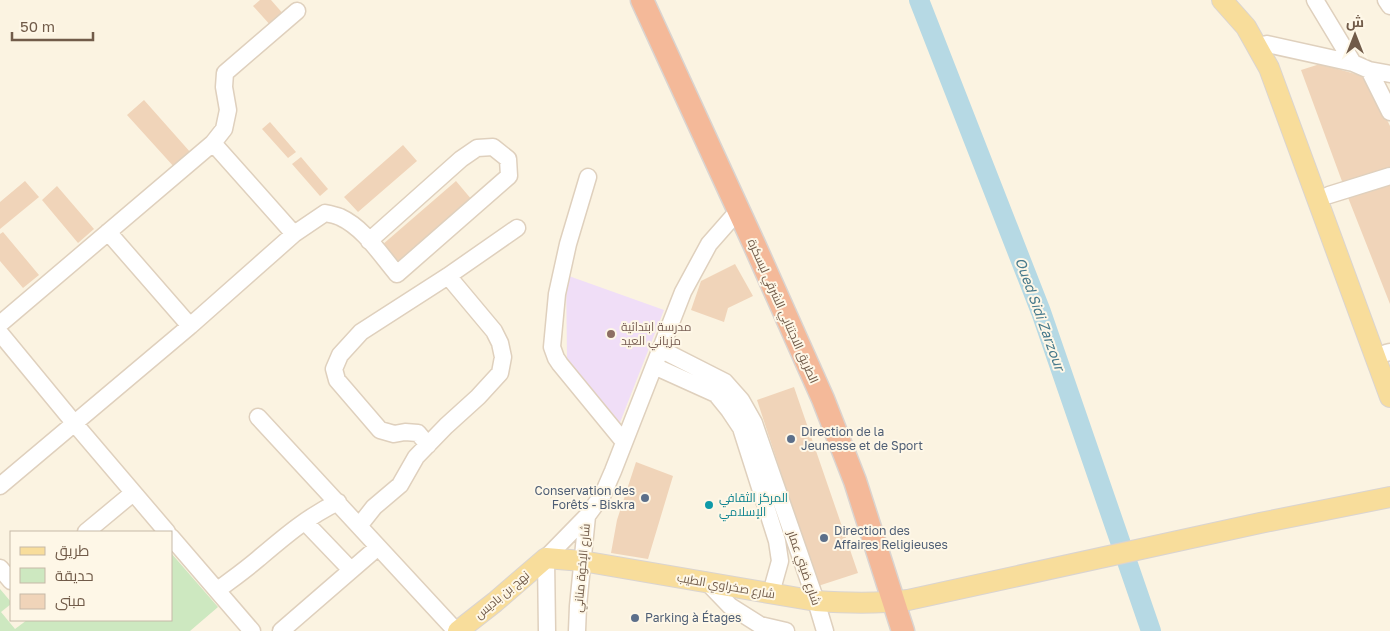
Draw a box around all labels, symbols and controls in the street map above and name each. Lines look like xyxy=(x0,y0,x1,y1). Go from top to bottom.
scale bar xyxy=(12,10,94,42)
north arrow xyxy=(1330,10,1380,60)
text: ش xyxy=(1346,13,1364,31)
text: 50 m xyxy=(20,17,55,35)
street label: الطريق الاجتنابي الشرقي لبسكرة xyxy=(742,236,822,387)
water label: Oued Sidi Zarzour xyxy=(1012,255,1070,375)
place label: مدرسة ابتدائية مزياني العيد xyxy=(621,319,691,351)
marker: مدرسة ابتدائية مزياني العيد xyxy=(605,328,617,340)
place label: Direction de la Jeunesse et de Sport xyxy=(801,424,923,453)
marker: Direction de la Jeunesse et de Sport xyxy=(785,433,797,445)
place label: Conservation des Forêts - Biskra xyxy=(535,483,635,512)
place label: المركز الثقافي الإسلامي xyxy=(719,490,788,522)
marker: Conservation des Forêts - Biskra xyxy=(639,492,651,504)
marker: المركز الثقافي الإسلامي xyxy=(703,499,715,511)
street label: شارع الإخوة مناني xyxy=(570,523,596,613)
place label: Direction des Affaires Religieuses xyxy=(834,523,948,552)
street label: شارع ضيتي عمار xyxy=(782,528,824,608)
legend xyxy=(10,531,172,621)
marker: Direction des Affaires Religieuses xyxy=(818,532,830,544)
text: طريق xyxy=(55,541,89,561)
text: حديقة xyxy=(55,566,94,584)
street label: نهج بن باديس xyxy=(471,567,533,623)
street label: شارع صخراوي الطيب xyxy=(675,570,776,604)
text: مبنى xyxy=(55,591,86,611)
place label: Parking à Étages xyxy=(645,610,741,625)
marker: Parking à Étages xyxy=(629,612,641,624)

